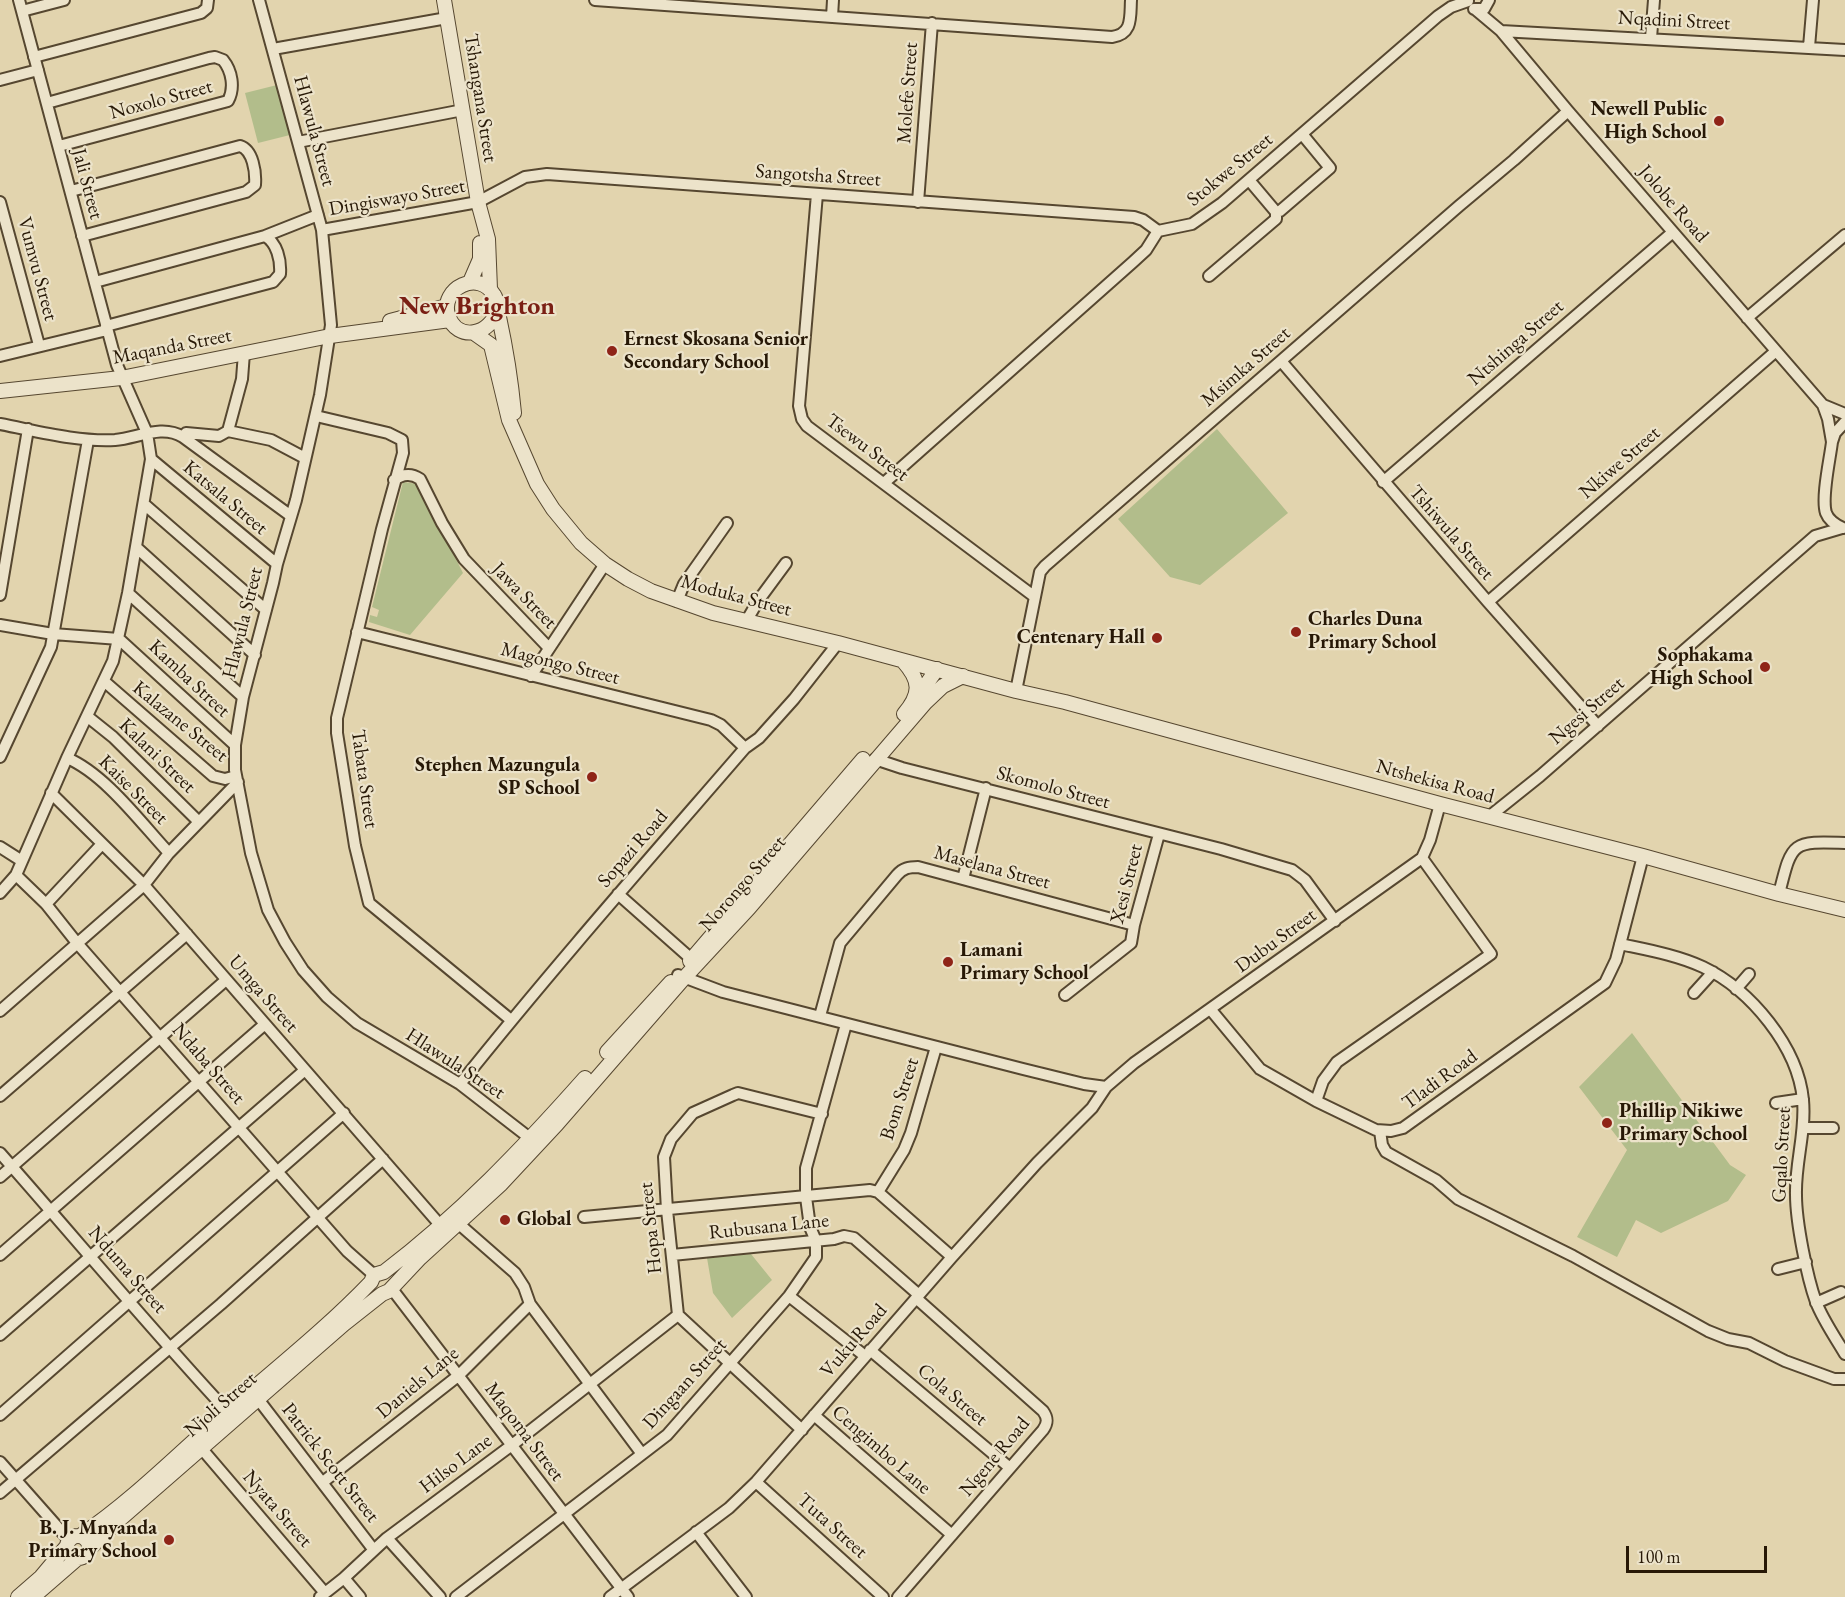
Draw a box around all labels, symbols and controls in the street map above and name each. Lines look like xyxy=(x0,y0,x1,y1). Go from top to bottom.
street label: Nqadini Street xyxy=(1617,6,1731,36)
street label: Tshangana Street xyxy=(458,32,502,164)
street label: Molefe Street xyxy=(892,42,924,144)
street label: Hlawula Street xyxy=(288,73,340,189)
street label: Noxolo Street xyxy=(107,75,215,125)
place label: Newell Public High School xyxy=(1591,98,1707,145)
marker: Newell Public High School xyxy=(1712,114,1726,128)
street label: Stokwe Street xyxy=(1182,128,1278,212)
street label: Jali Street xyxy=(66,146,108,222)
street label: Sangotsha Street xyxy=(755,160,881,192)
street label: Jolobe Road xyxy=(1633,160,1713,248)
street label: Dingiswayo Street xyxy=(327,174,467,222)
street label: Vumvu Street xyxy=(12,215,62,323)
district label: New Brighton xyxy=(399,291,555,323)
street label: Ntshinga Street xyxy=(1463,295,1569,391)
street label: Msimka Street xyxy=(1197,322,1295,412)
street label: Maqanda Street xyxy=(111,324,233,370)
place label: Ernest Skosana Senior Secondary School xyxy=(624,328,808,375)
marker: Ernest Skosana Senior Secondary School xyxy=(605,344,619,358)
street label: Tsewu Street xyxy=(821,409,913,487)
street label: Nkiwe Street xyxy=(1575,421,1665,505)
street label: Katsala Street xyxy=(178,456,272,540)
street label: Tshiwula Street xyxy=(1403,481,1499,585)
street label: Jawa Street xyxy=(486,558,562,634)
street label: Hlawula Street xyxy=(218,565,268,681)
street label: Moduka Street xyxy=(678,570,794,622)
place label: Charles Duna Primary School xyxy=(1308,608,1437,655)
marker: Charles Duna Primary School xyxy=(1289,625,1303,639)
place label: Centenary Hall xyxy=(1017,626,1145,650)
marker: Centenary Hall xyxy=(1150,631,1164,645)
street label: Kamba Street xyxy=(143,635,235,723)
street label: Magongo Street xyxy=(498,638,622,690)
place label: Sophakama High School xyxy=(1650,644,1753,691)
marker: Sophakama High School xyxy=(1758,660,1772,674)
street label: Ngesi Street xyxy=(1545,672,1629,750)
street label: Kalazane Street xyxy=(127,676,233,768)
street label: Kalani Street xyxy=(113,713,201,799)
street label: Tabata Street xyxy=(345,728,383,830)
street label: Kaise Street xyxy=(93,750,173,830)
place label: Stephen Mazungula SP School xyxy=(415,754,580,801)
street label: Ntshekisa Road xyxy=(1373,755,1497,809)
street label: Skomolo Street xyxy=(994,761,1112,815)
marker: Stephen Mazungula SP School xyxy=(585,770,599,784)
street label: Sopazi Road xyxy=(593,805,673,893)
street label: Norongo Street xyxy=(695,831,791,937)
street label: Maselana Street xyxy=(931,841,1053,895)
street label: Xesi Street xyxy=(1106,842,1148,926)
street label: Dubu Street xyxy=(1231,904,1321,978)
place label: Lamani Primary School xyxy=(960,939,1089,986)
street label: Umga Street xyxy=(223,950,303,1038)
marker: Lamani Primary School xyxy=(941,955,955,969)
street label: Ndaba Street xyxy=(166,1018,250,1110)
street label: Hlawula Street xyxy=(401,1023,509,1105)
street label: Tladi Road xyxy=(1398,1045,1482,1115)
street label: Bom Street xyxy=(875,1055,925,1143)
place label: Phillip Nikiwe Primary School xyxy=(1619,1100,1748,1147)
street label: Gqalo Street xyxy=(1768,1107,1796,1203)
marker: Phillip Nikiwe Primary School xyxy=(1600,1116,1614,1130)
street label: Hopa Street xyxy=(634,1181,668,1275)
place label: Global xyxy=(517,1208,572,1232)
street label: Rubusana Lane xyxy=(708,1209,830,1245)
marker: Global xyxy=(498,1213,512,1227)
street label: Nduma Street xyxy=(83,1221,171,1319)
street label: Vuku Road xyxy=(815,1299,893,1383)
street label: Dingaan Street xyxy=(638,1334,732,1434)
street label: Daniels Lane xyxy=(372,1342,464,1424)
street label: Cola Street xyxy=(912,1359,992,1431)
street label: Njoli Street xyxy=(180,1367,262,1443)
street label: Maqoma Street xyxy=(479,1378,569,1486)
street label: Patrick Scott Street xyxy=(276,1399,384,1527)
street label: Cengimbo Lane xyxy=(826,1400,936,1500)
street label: Ngene Road xyxy=(955,1412,1035,1502)
street label: Hilso Lane xyxy=(415,1429,497,1499)
street label: Nyata Street xyxy=(237,1465,317,1553)
street label: Tuta Street xyxy=(792,1488,872,1564)
place label: B. J. Mnyanda Primary School xyxy=(28,1517,157,1564)
marker: B. J. Mnyanda Primary School xyxy=(162,1533,176,1547)
scale bar xyxy=(1629,1534,1770,1572)
text: 100 m xyxy=(1637,1545,1681,1568)

